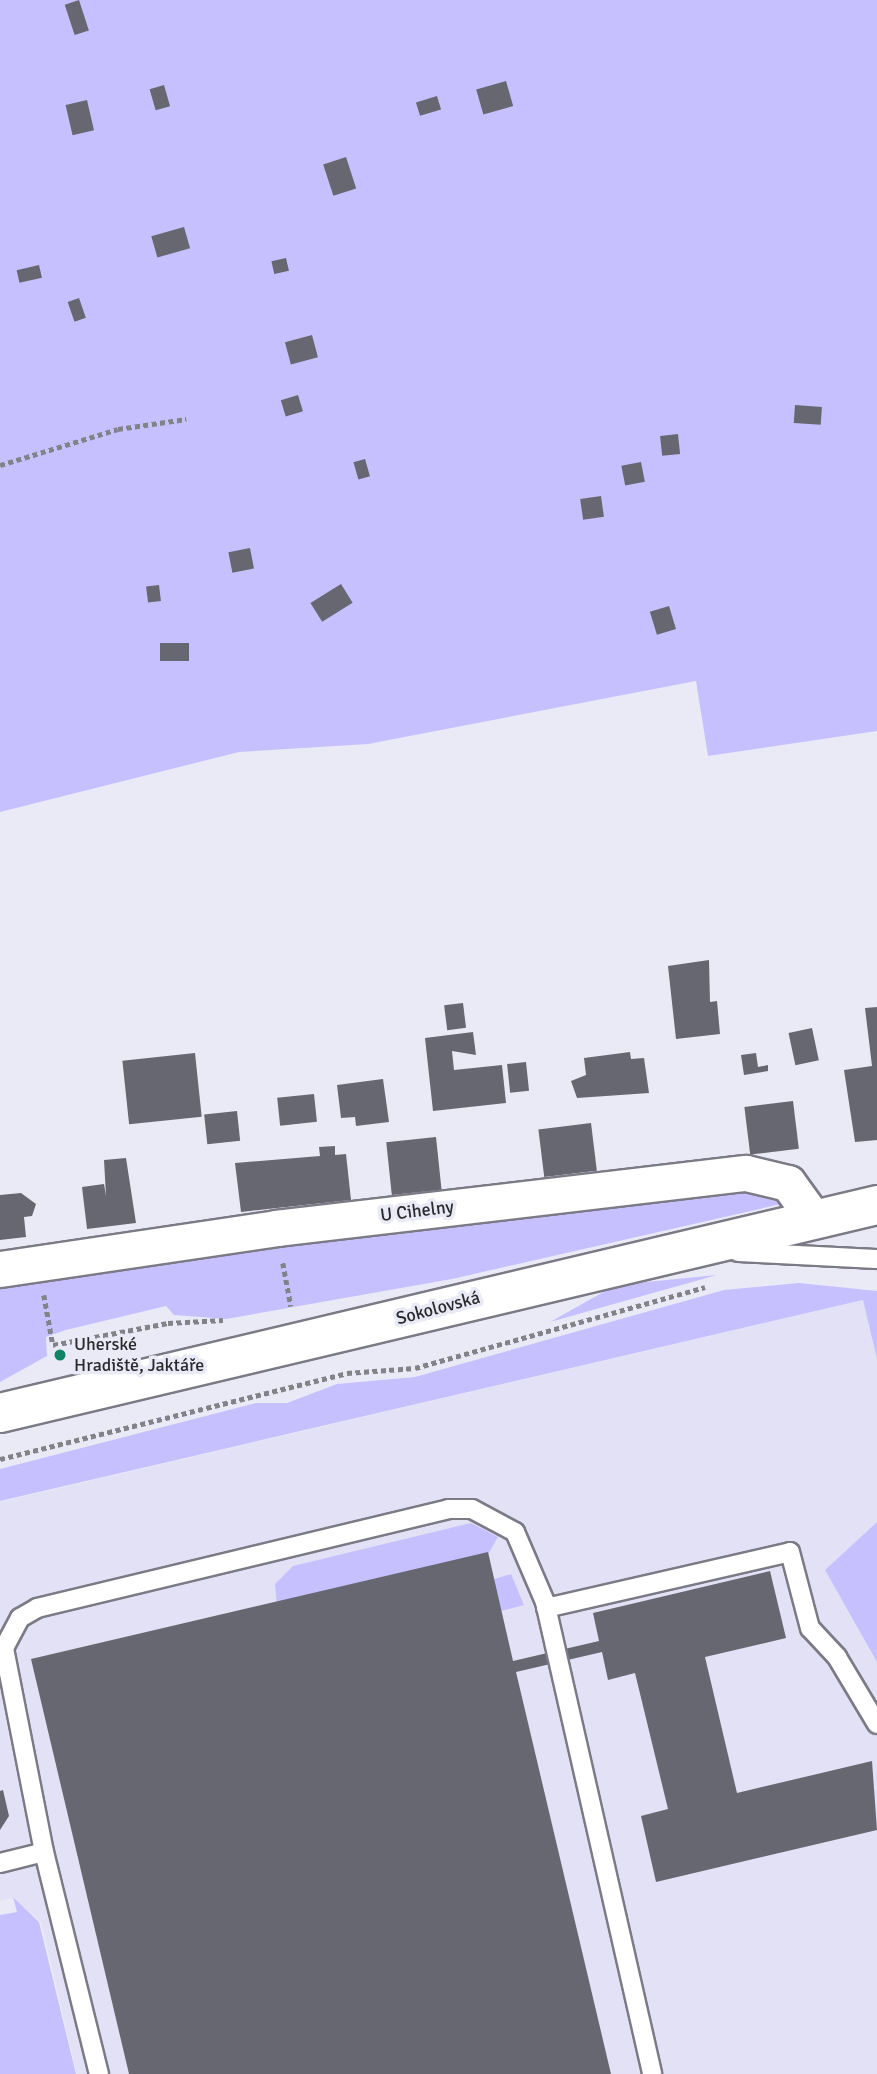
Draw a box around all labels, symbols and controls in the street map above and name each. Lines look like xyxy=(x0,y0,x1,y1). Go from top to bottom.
street label: U Cihelny xyxy=(379,1196,455,1226)
street label: Sokolovská xyxy=(394,1286,482,1330)
place label: Uherské Hradiště, Jaktáře xyxy=(74,1334,204,1376)
marker: Uherské Hradiště, Jaktáře xyxy=(52,1347,68,1363)

